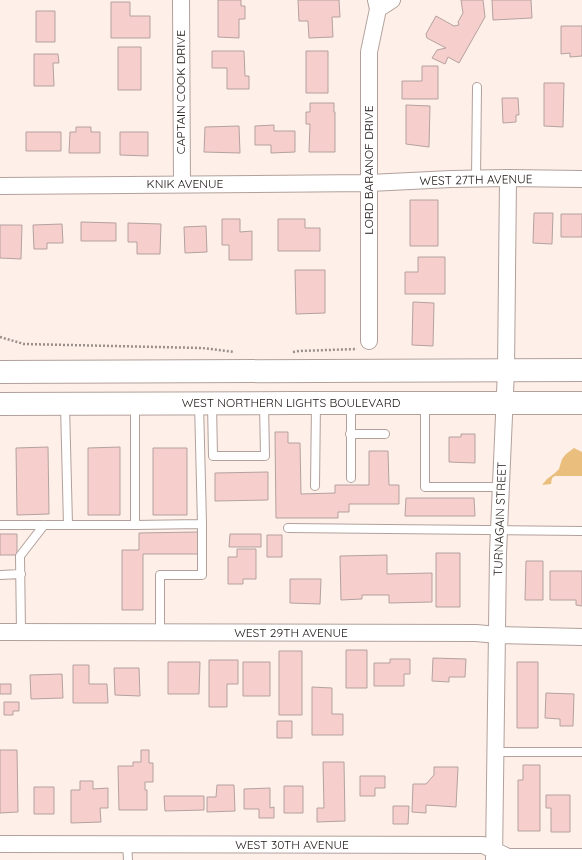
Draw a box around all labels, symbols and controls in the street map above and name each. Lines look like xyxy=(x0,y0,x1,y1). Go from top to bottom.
street label: CAPTAIN COOK DRIVE xyxy=(173,30,188,154)
street label: LORD BARANOF DRIVE xyxy=(361,105,376,235)
street label: WEST 27TH AVENUE xyxy=(419,171,533,188)
street label: KNIK AVENUE xyxy=(147,176,224,191)
street label: WEST NORTHERN LIGHTS BOULEVARD xyxy=(182,395,401,410)
street label: TURNAGAIN STREET xyxy=(490,462,509,576)
street label: WEST 29TH AVENUE xyxy=(234,625,348,640)
street label: WEST 30TH AVENUE xyxy=(235,837,349,852)

